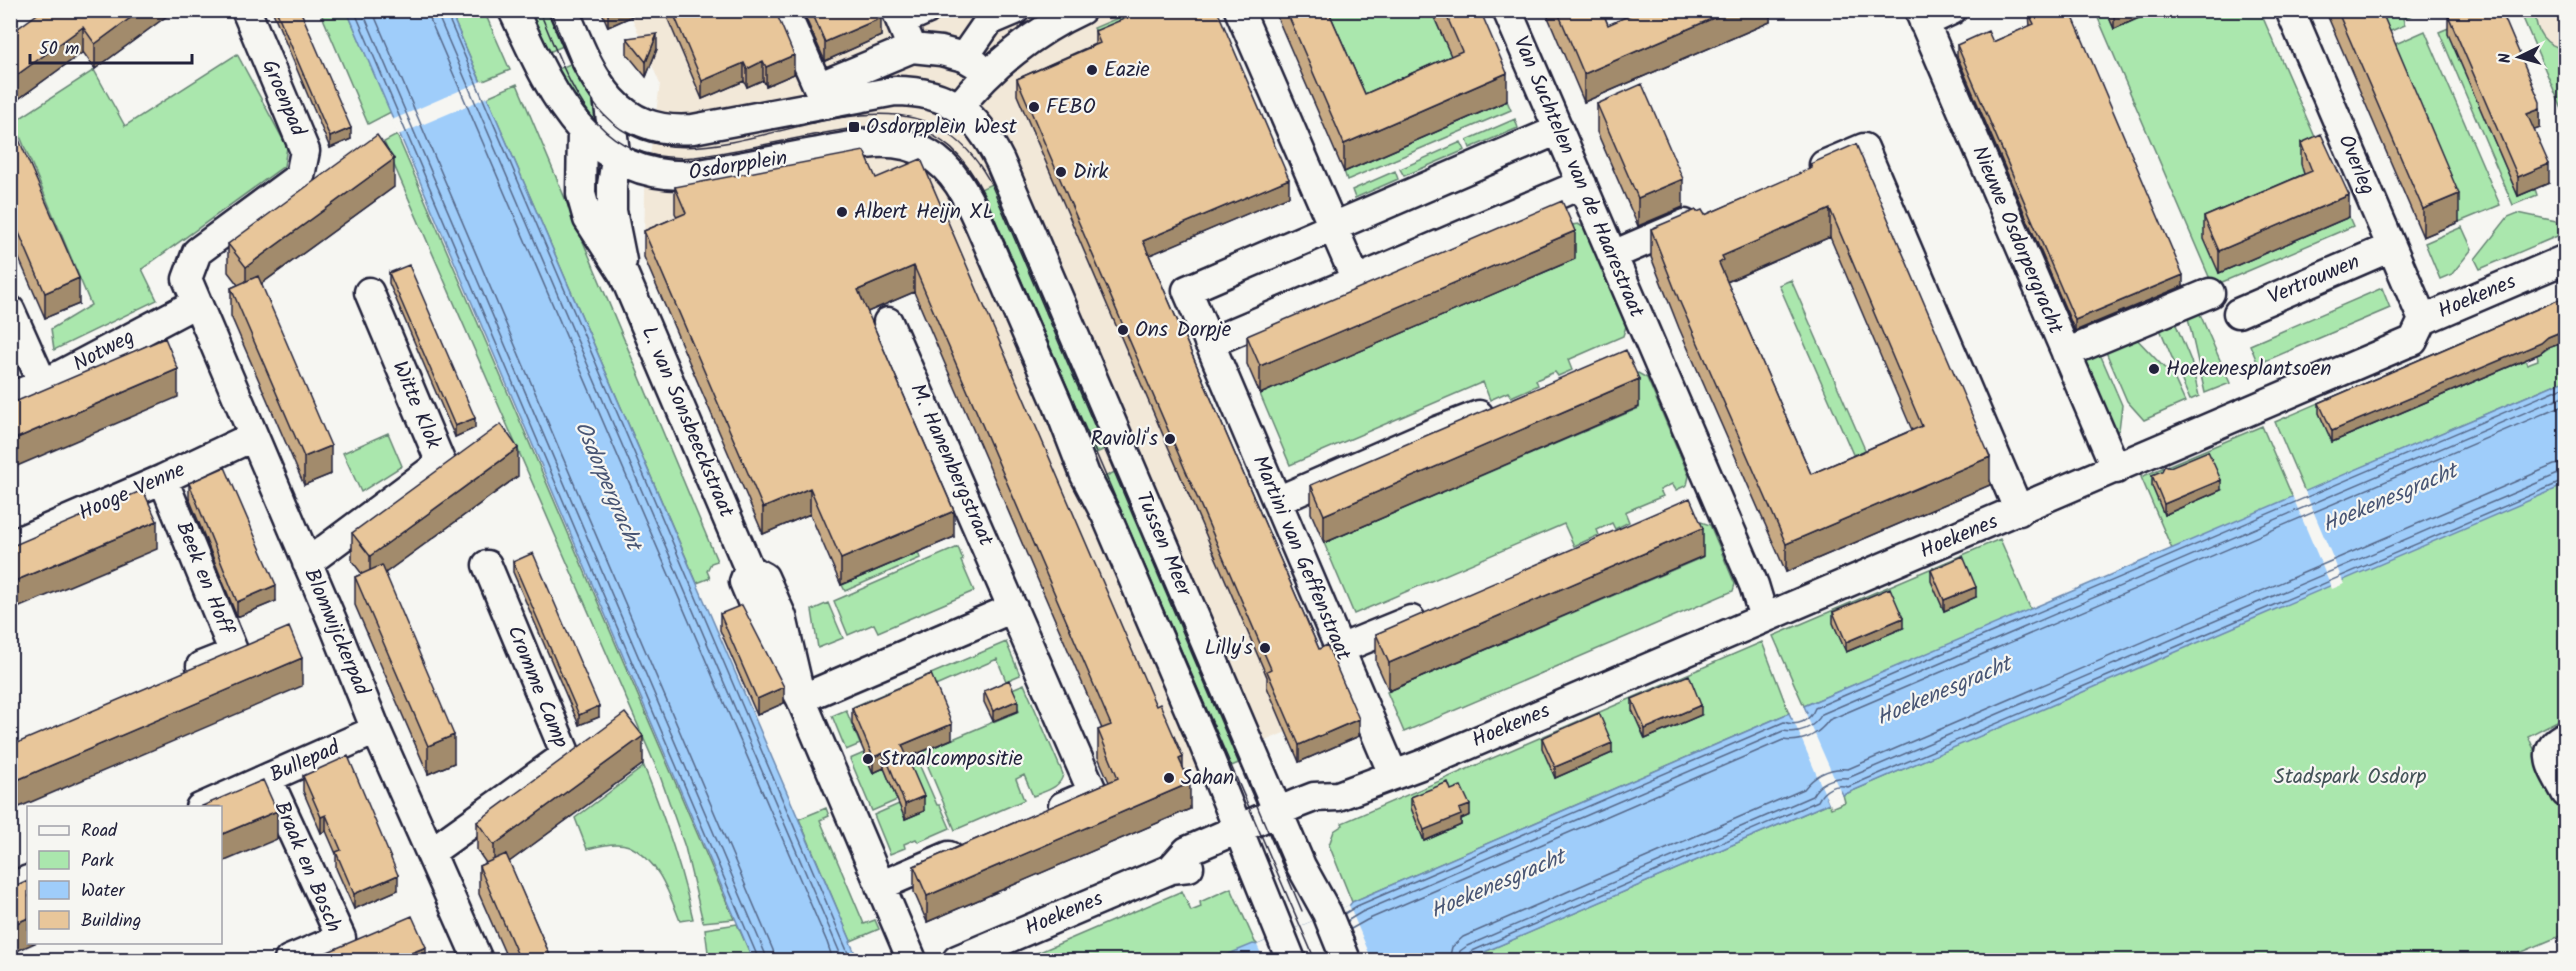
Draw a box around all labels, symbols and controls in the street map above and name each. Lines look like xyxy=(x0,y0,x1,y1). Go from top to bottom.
scale bar xyxy=(30,27,192,65)
north arrow xyxy=(2489,27,2549,87)
street label: Van Suchtelen van de Haarestraat xyxy=(1504,31,1653,324)
text: 50 m xyxy=(39,35,79,64)
text: N xyxy=(2493,52,2518,64)
place label: Eazie xyxy=(1104,54,1150,87)
street label: Groenpad xyxy=(252,55,314,142)
marker: Eazie xyxy=(1085,63,1099,77)
place label: FEBO xyxy=(1046,91,1096,124)
marker: FEBO xyxy=(1027,100,1041,114)
place label: Osdorpplein West xyxy=(866,111,1018,144)
marker: Osdorpplein West xyxy=(847,120,861,134)
street label: Overleg xyxy=(2329,130,2383,200)
street label: Nieuwe Osdorpergracht xyxy=(1962,141,2072,340)
street label: Osdorpplein xyxy=(686,142,790,190)
place label: Dirk xyxy=(1073,156,1108,189)
marker: Dirk xyxy=(1054,165,1068,179)
place label: Albert Heijn XL xyxy=(854,196,994,229)
marker: Albert Heijn XL xyxy=(835,205,849,219)
street label: Vertrouwen xyxy=(2263,246,2365,314)
street label: Hoekenes xyxy=(2433,266,2521,328)
place label: Ons Dorpje xyxy=(1135,314,1232,347)
street label: Notweg xyxy=(67,321,141,381)
street label: L. van Sonsbeeckstraat xyxy=(632,321,743,524)
marker: Ons Dorpje xyxy=(1116,323,1130,337)
place label: Hoekenesplantsoen xyxy=(2166,353,2331,386)
street label: Witte Klok xyxy=(383,356,449,454)
marker: Hoekenesplantsoen xyxy=(2147,362,2161,376)
street label: M. Hanenbergstraat xyxy=(900,378,1002,552)
water label: Osdorpergracht xyxy=(564,416,651,559)
place label: Ravioli's xyxy=(1090,423,1158,456)
marker: Ravioli's xyxy=(1163,432,1177,446)
street label: Martini van Geffenstraat xyxy=(1243,450,1360,667)
water label: Hoekenesgracht xyxy=(2317,453,2466,543)
street label: Hooge Venne xyxy=(73,454,191,530)
street label: Tussen Meer xyxy=(1126,487,1200,602)
street label: Hoekenes xyxy=(1915,506,2003,568)
street label: Beek en Hoff xyxy=(166,517,242,641)
street label: Blomwijckerpad xyxy=(294,563,378,701)
street label: Cromme Camp xyxy=(497,621,577,753)
place label: Lilly's xyxy=(1204,632,1253,665)
marker: Lilly's xyxy=(1258,641,1272,655)
water label: Hoekenesgracht xyxy=(1871,646,2020,736)
street label: Hoekenes xyxy=(1467,695,1555,757)
street label: Bullepad xyxy=(265,732,346,792)
place label: Straalcompositie xyxy=(880,743,1023,776)
marker: Straalcompositie xyxy=(861,752,875,766)
park label: Stadspark Osdorp xyxy=(2274,761,2426,794)
place label: Sahan xyxy=(1181,762,1234,795)
marker: Sahan xyxy=(1162,771,1176,785)
street label: Braak en Bosch xyxy=(265,796,349,938)
legend xyxy=(27,806,222,944)
text: Road xyxy=(81,817,118,846)
water label: Hoekenesgracht xyxy=(1425,839,1574,929)
text: Park xyxy=(81,847,114,876)
text: Water xyxy=(81,877,126,906)
street label: Hoekenes xyxy=(1020,883,1108,945)
text: Building xyxy=(81,907,141,936)

